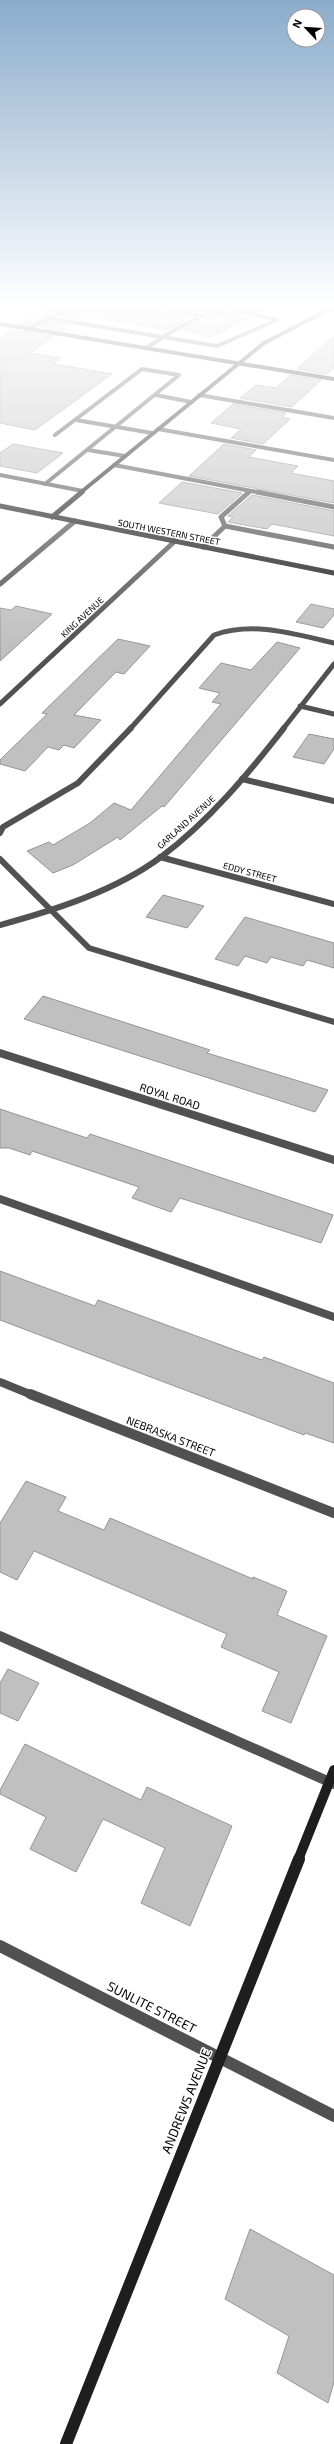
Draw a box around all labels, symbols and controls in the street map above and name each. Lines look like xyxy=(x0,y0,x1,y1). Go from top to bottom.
north arrow xyxy=(286,8,326,48)
text: N xyxy=(289,17,304,30)
street label: SOUTH WESTERN STREET xyxy=(117,517,222,547)
street label: KING AVENUE xyxy=(58,594,106,640)
street label: GARLAND AVENUE xyxy=(155,793,217,851)
street label: EDDY STREET xyxy=(222,860,279,885)
street label: ROYAL ROAD xyxy=(138,1080,202,1112)
street label: NEBRASKA STREET xyxy=(125,1413,218,1459)
street label: SUNLITE STREET xyxy=(105,1978,200,2037)
street label: ANDREWS AVENUE xyxy=(158,2046,214,2156)

